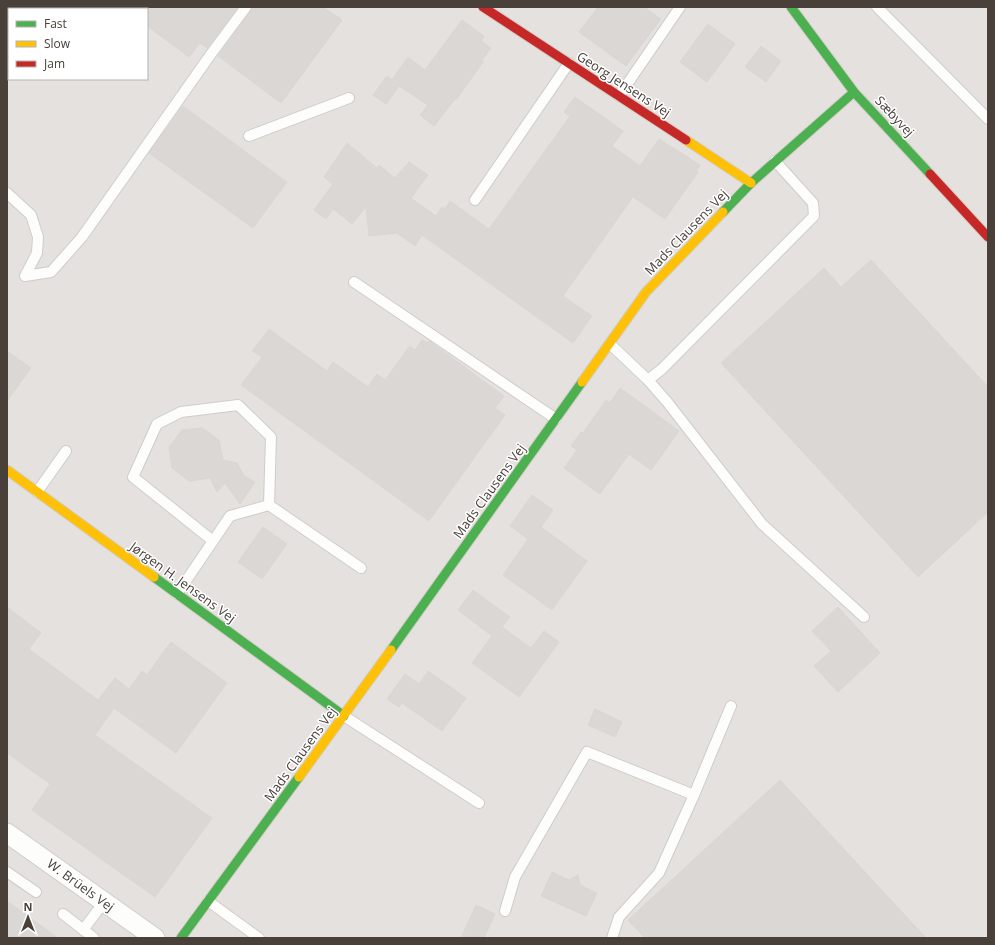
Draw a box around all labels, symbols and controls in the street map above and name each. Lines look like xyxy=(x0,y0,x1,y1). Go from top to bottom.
legend xyxy=(8,8,148,80)
text: Fast xyxy=(44,15,67,32)
text: Slow xyxy=(44,35,71,52)
street label: Georg Jensens Vej xyxy=(574,47,674,121)
text: Jam xyxy=(43,55,65,72)
street label: Sæbyvej xyxy=(871,92,919,140)
street label: Mads Clausens Vej xyxy=(640,185,732,279)
street label: Mads Clausens Vej xyxy=(449,440,529,542)
street label: Jørgen H. Jensens Vej xyxy=(125,536,240,627)
street label: Mads Clausens Vej xyxy=(260,703,340,805)
street label: W. Brüels Vej xyxy=(44,855,118,915)
north arrow xyxy=(8,897,48,937)
text: N xyxy=(24,899,32,914)

